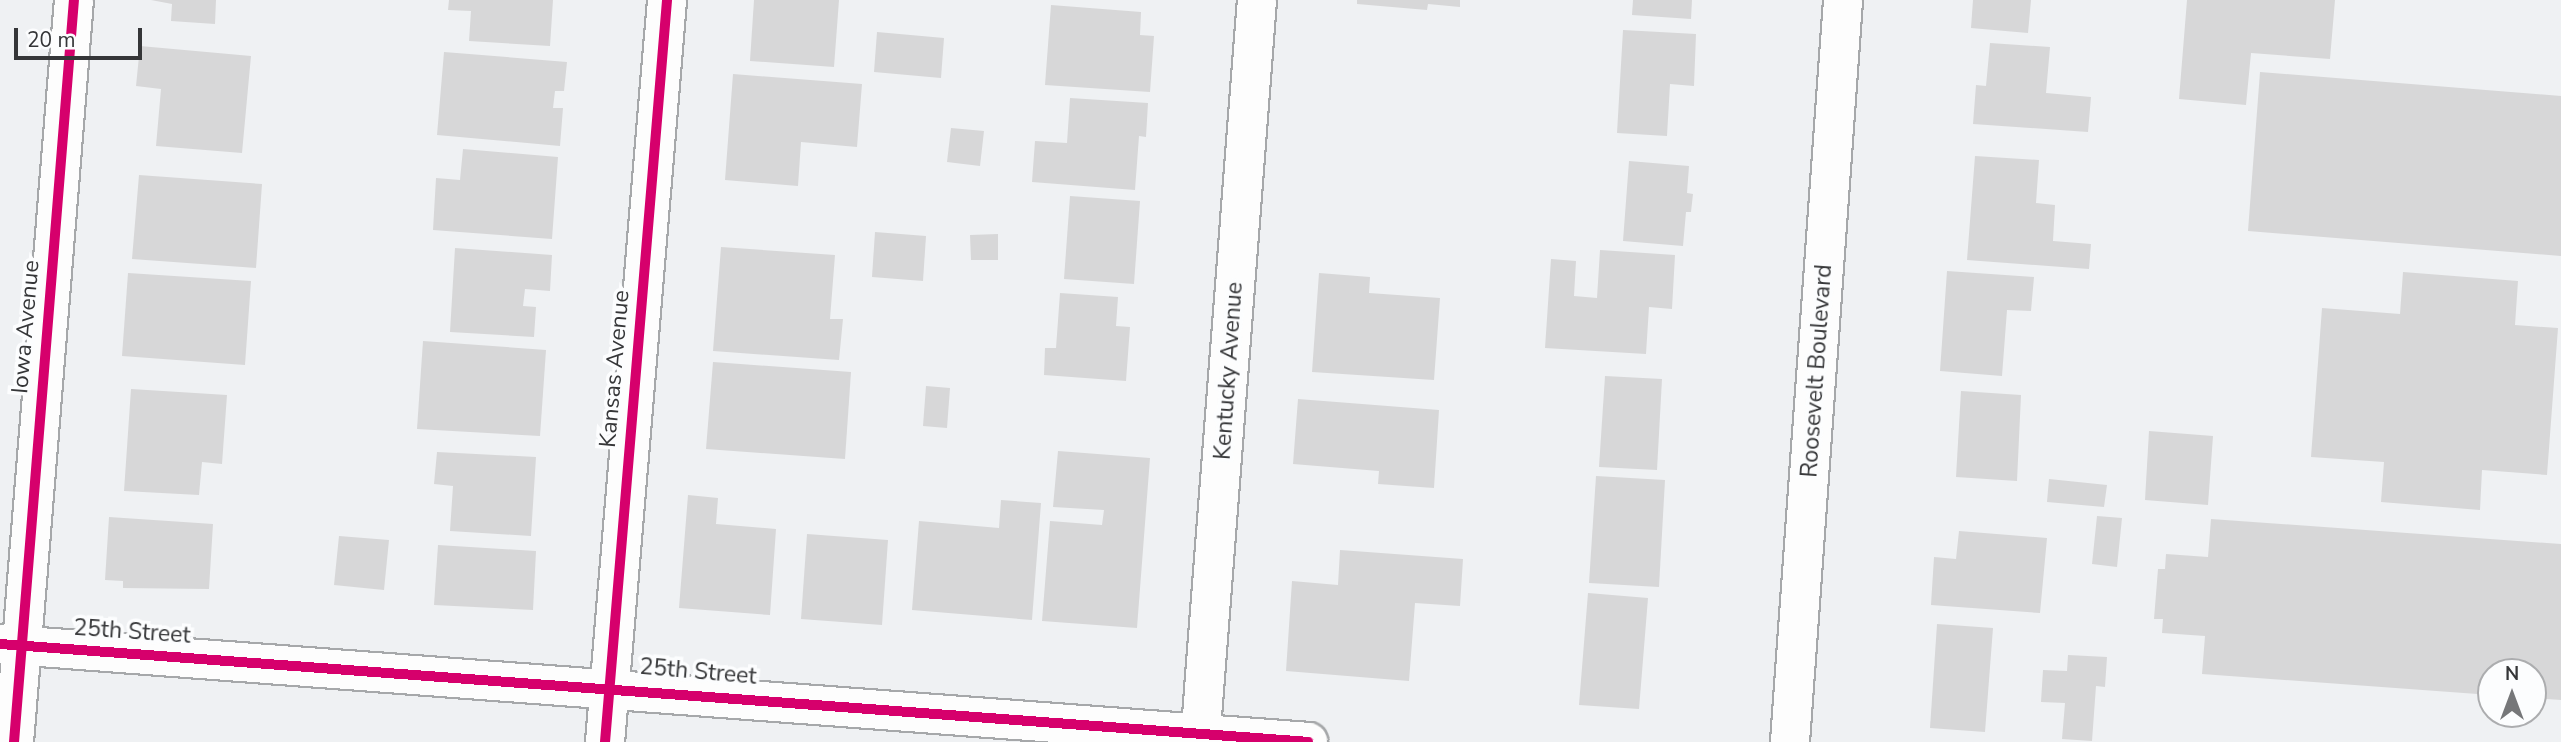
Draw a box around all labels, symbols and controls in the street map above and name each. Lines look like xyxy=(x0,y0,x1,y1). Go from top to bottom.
scale bar xyxy=(18,14,145,58)
text: 20 m xyxy=(27,26,76,54)
street label: Iowa Avenue xyxy=(6,259,46,395)
street label: Roosevelt Boulevard xyxy=(1796,263,1838,479)
street label: Kentucky Avenue xyxy=(1209,281,1249,461)
street label: Kansas Avenue xyxy=(594,289,636,449)
street label: 25th Street xyxy=(72,614,192,650)
street label: 25th Street xyxy=(638,653,758,691)
north arrow xyxy=(2477,658,2547,728)
text: N xyxy=(2505,661,2519,687)

